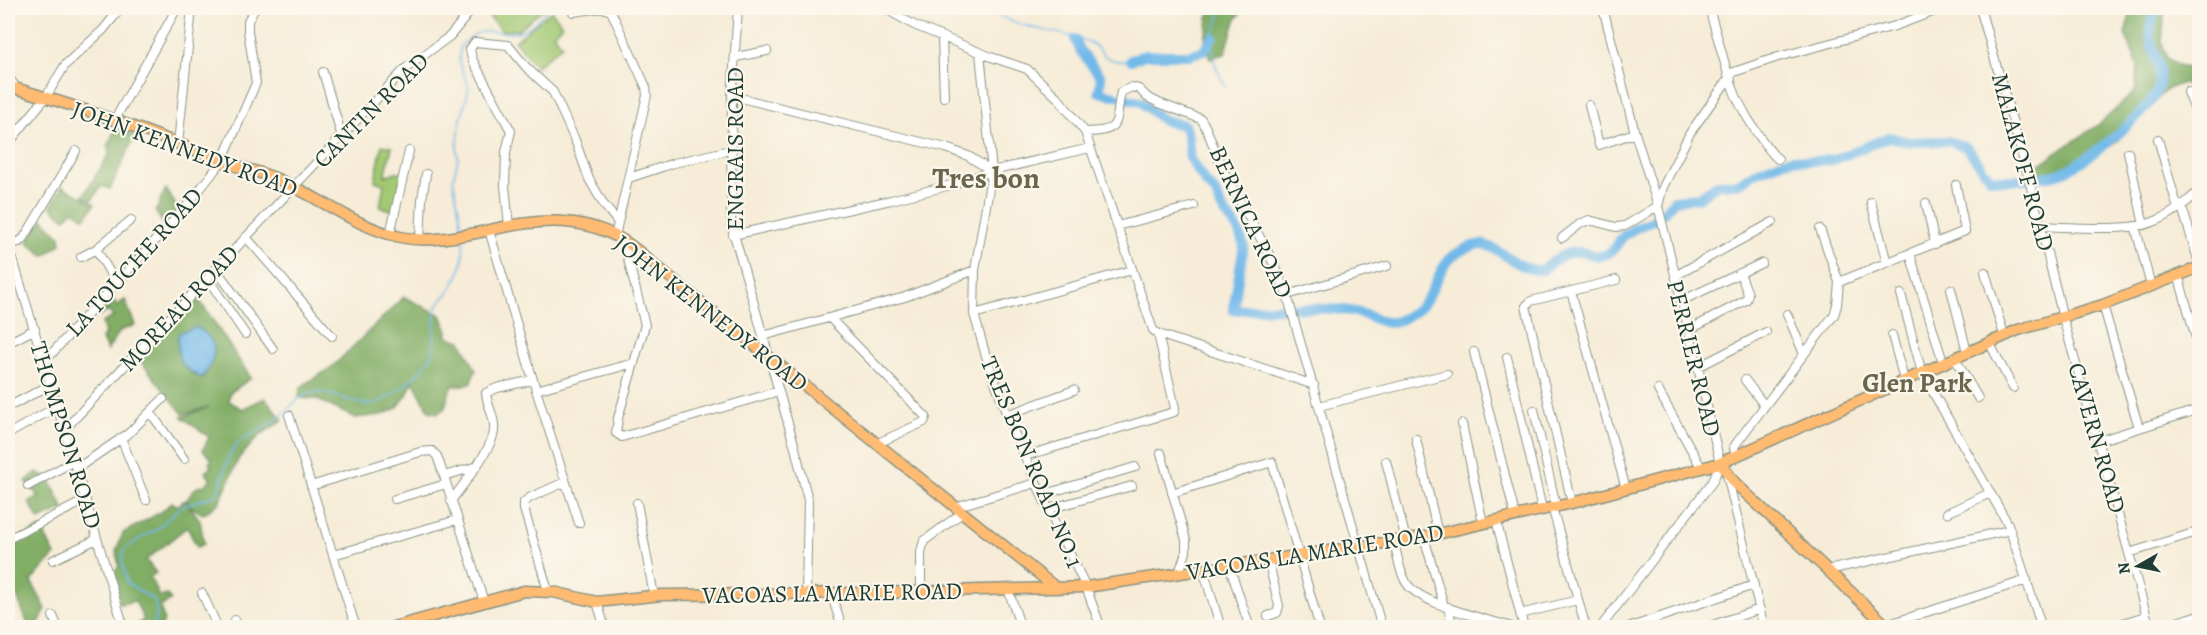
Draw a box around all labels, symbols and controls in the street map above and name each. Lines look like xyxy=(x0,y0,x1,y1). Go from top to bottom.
street label: CANTIN ROAD xyxy=(306,45,436,175)
street label: ENGRAIS ROAD xyxy=(719,67,751,231)
street label: MALAKOFF ROAD xyxy=(1984,69,2062,255)
street label: JOHN KENNEDY ROAD xyxy=(68,93,302,205)
street label: BERNICA ROAD xyxy=(1202,141,1300,303)
district label: Tres bon xyxy=(932,158,1040,198)
street label: LA TOUCHE ROAD xyxy=(58,180,210,344)
street label: JOHN KENNEDY ROAD xyxy=(607,227,815,399)
street label: MOREAU ROAD xyxy=(112,238,246,378)
street label: PERRIER ROAD xyxy=(1659,276,1729,440)
street label: THOMPSON ROAD xyxy=(22,337,110,533)
street label: TRES BON ROAD NO.1 xyxy=(973,351,1091,573)
street label: CAVERN ROAD xyxy=(2060,359,2134,517)
district label: Glen Park xyxy=(1862,365,1972,401)
street label: VACOAS LA MARIE ROAD xyxy=(1183,516,1446,588)
north arrow xyxy=(2108,536,2168,596)
text: N xyxy=(2112,560,2136,576)
street label: VACOAS LA MARIE ROAD xyxy=(701,575,962,611)

